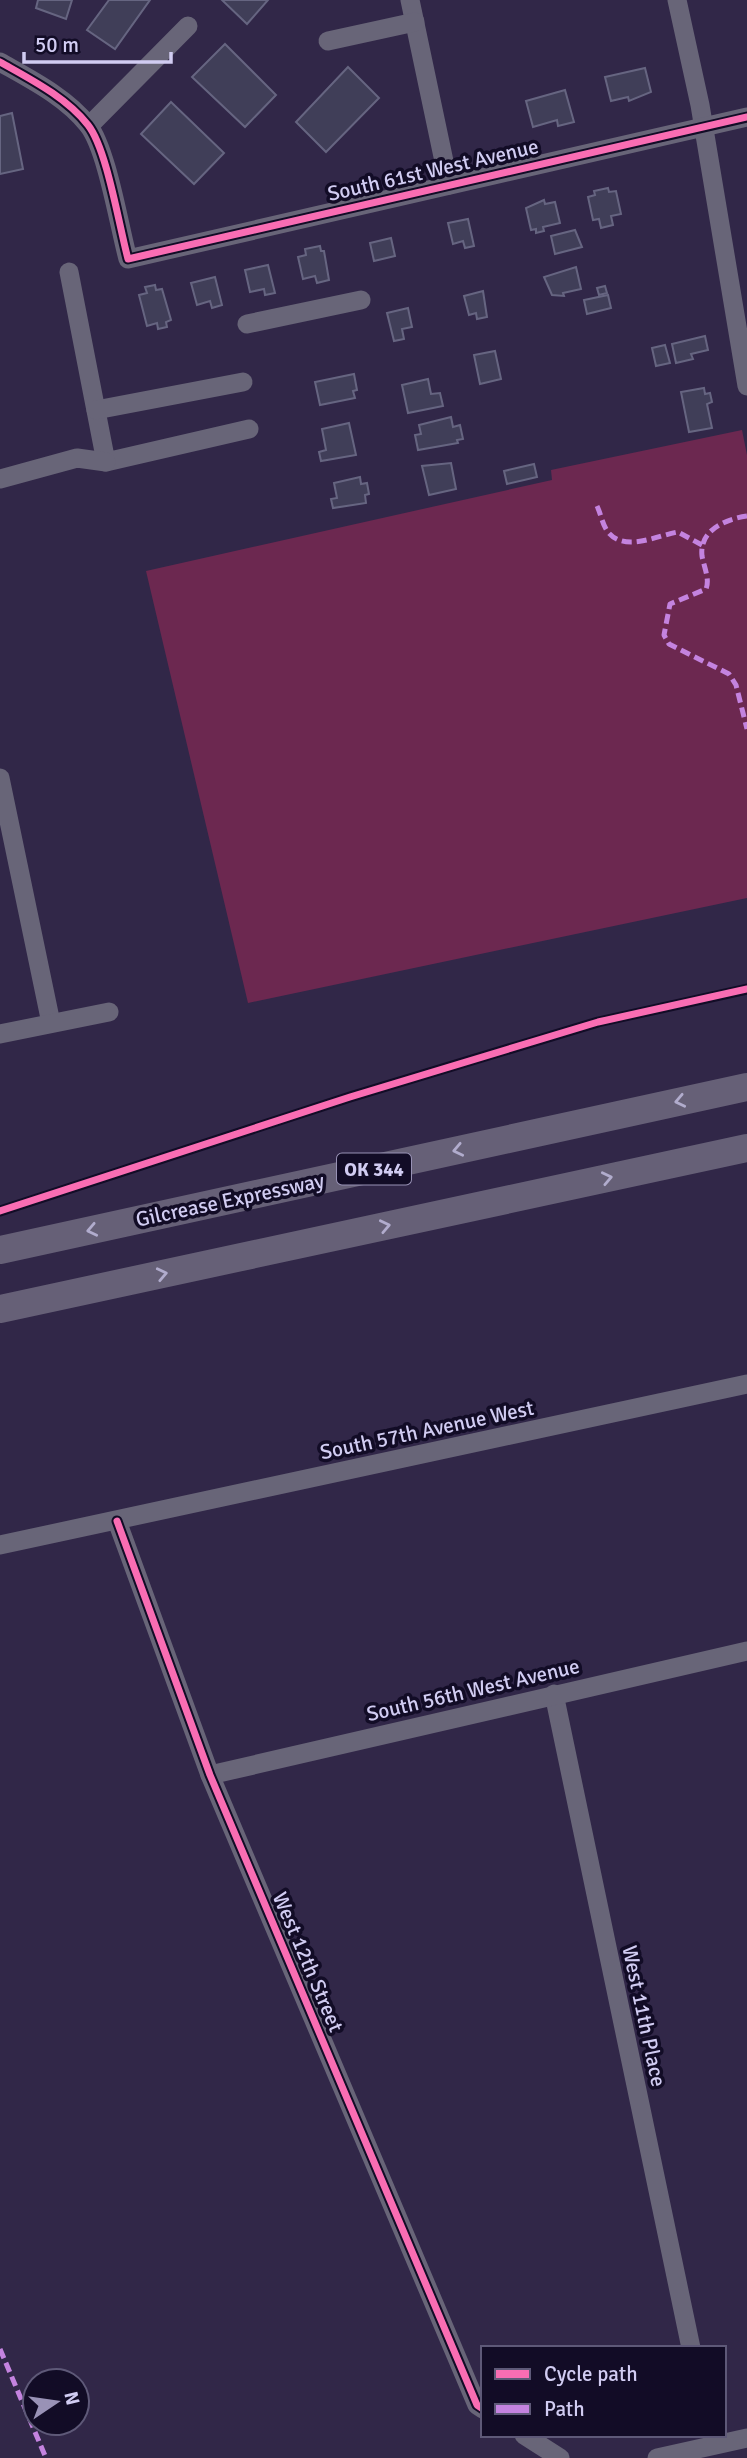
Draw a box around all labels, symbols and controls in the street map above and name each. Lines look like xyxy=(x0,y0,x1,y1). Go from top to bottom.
scale bar xyxy=(24,21,172,65)
text: 50 m xyxy=(35,32,79,58)
street label: South 61st West Avenue xyxy=(325,133,541,207)
one-way arrow xyxy=(674,1093,686,1108)
one-way arrow xyxy=(452,1142,464,1156)
road number: OK 344 xyxy=(337,1154,411,1184)
street label: Gilcrease Expressway xyxy=(133,1167,327,1233)
one-way arrow xyxy=(601,1172,613,1186)
one-way arrow xyxy=(379,1220,391,1234)
one-way arrow xyxy=(86,1222,98,1237)
one-way arrow xyxy=(156,1268,168,1283)
street label: South 57th Avenue West xyxy=(318,1395,536,1465)
street label: South 56th West Avenue xyxy=(364,1653,582,1727)
street label: West 12th Street xyxy=(267,1888,349,2036)
street label: West 11th Place xyxy=(616,1943,672,2089)
legend xyxy=(481,2346,726,2437)
text: Cycle path xyxy=(544,2361,638,2387)
north arrow xyxy=(21,2367,91,2437)
text: N xyxy=(58,2389,85,2408)
text: Path xyxy=(544,2396,585,2422)

